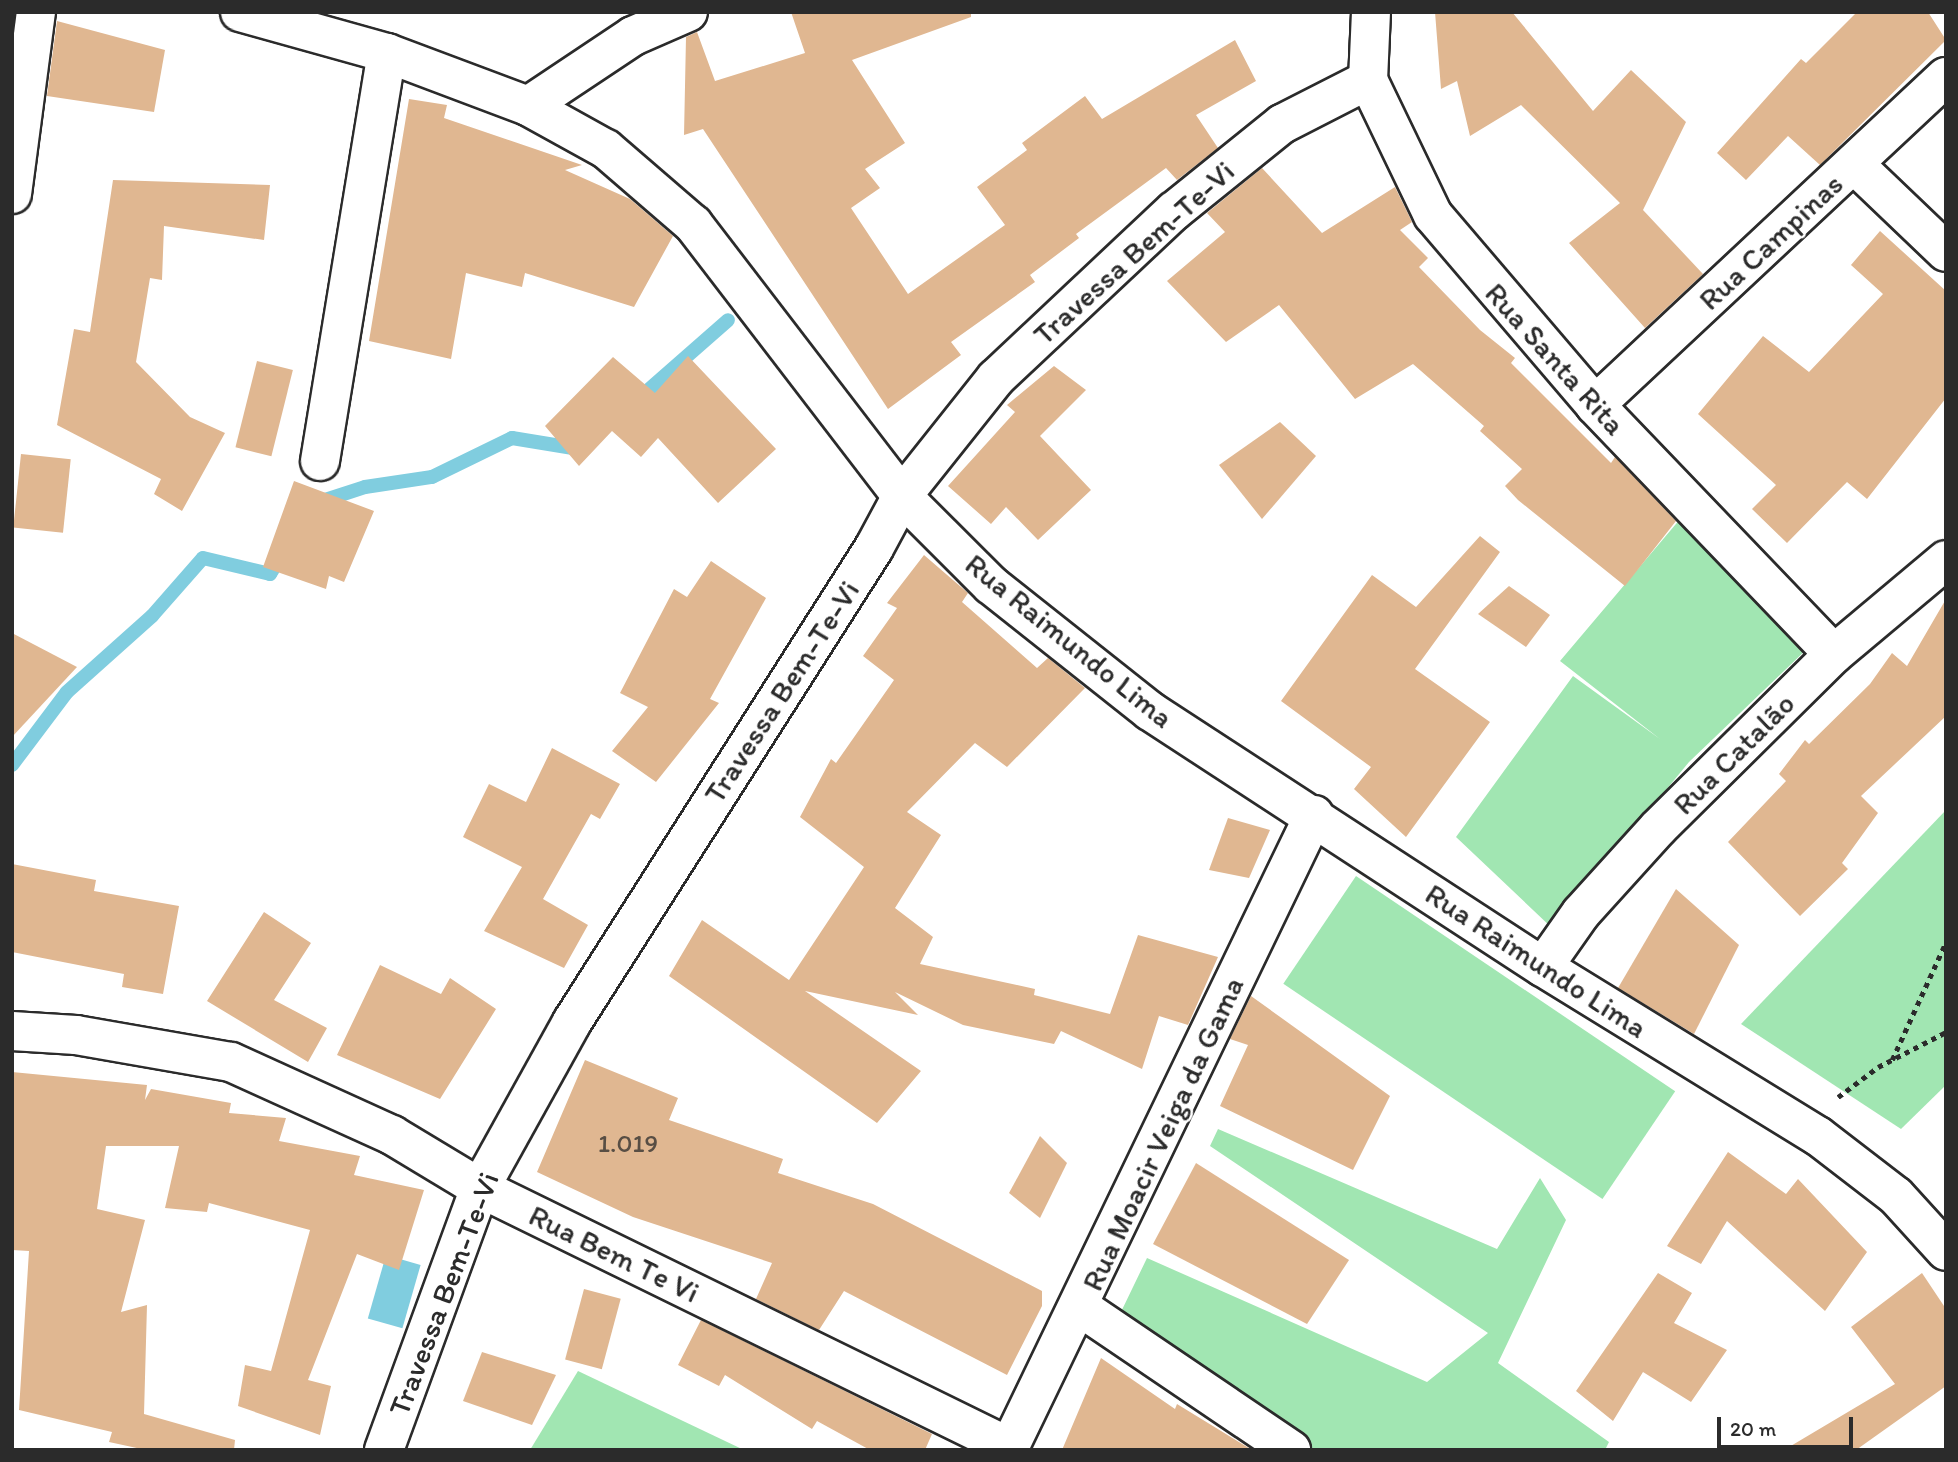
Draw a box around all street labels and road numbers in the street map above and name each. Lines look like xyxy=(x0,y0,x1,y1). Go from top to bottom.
street label: Travessa Bem-Te-Vi xyxy=(1026,153,1242,353)
street label: Rua Campinas xyxy=(1691,166,1851,318)
street label: Rua Santa Rita xyxy=(1478,276,1632,442)
street label: Rua Raimundo Lima xyxy=(958,546,1180,736)
street label: Travessa Bem-Te-Vi xyxy=(696,574,868,810)
street label: Rua Catalão xyxy=(1666,686,1802,822)
street label: Rua Raimundo Lima xyxy=(1419,876,1653,1046)
street label: Rua Moacir Veiga da Gama xyxy=(1075,972,1251,1296)
street label: Travessa Bem-Te-Vi xyxy=(381,1167,507,1421)
street label: Rua Bem Te Vi xyxy=(524,1198,704,1310)

